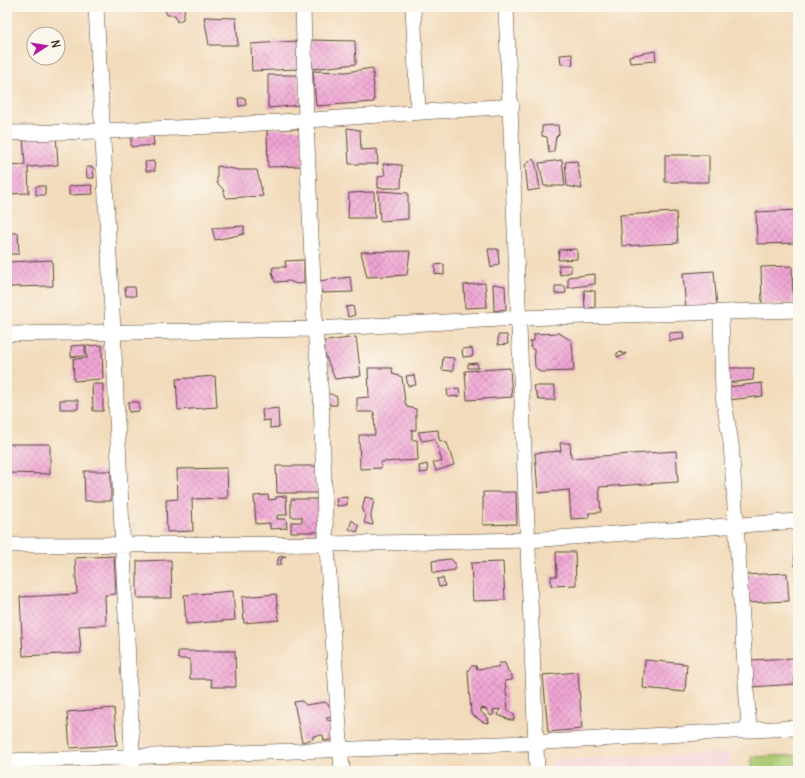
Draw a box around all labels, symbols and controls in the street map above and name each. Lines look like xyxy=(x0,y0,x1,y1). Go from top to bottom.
north arrow xyxy=(26,26,66,66)
text: N xyxy=(48,39,63,49)

